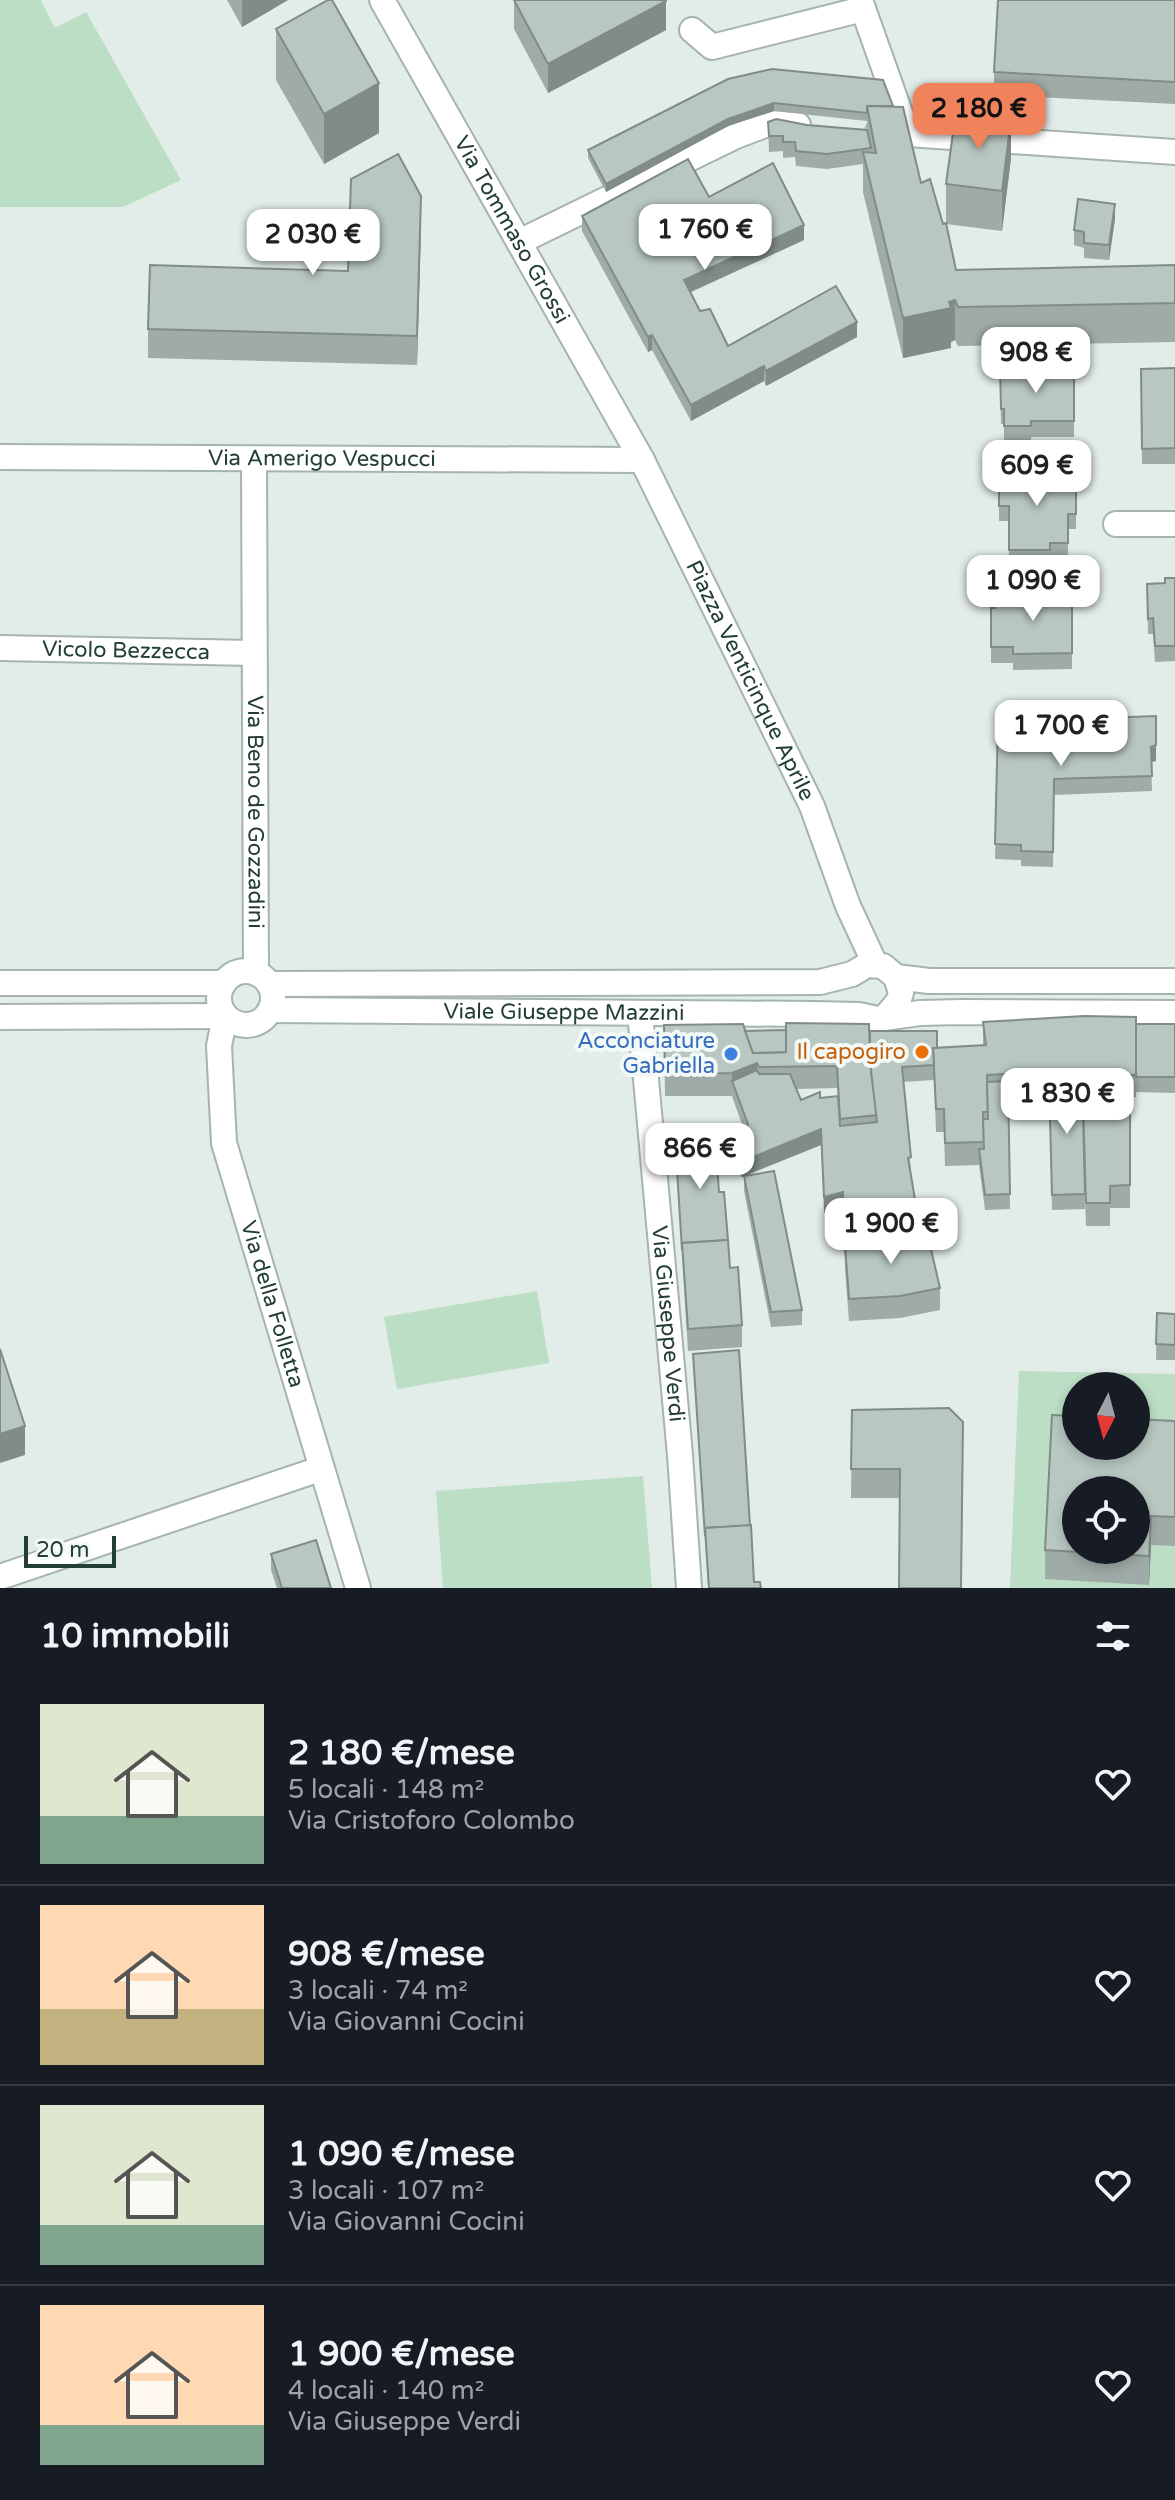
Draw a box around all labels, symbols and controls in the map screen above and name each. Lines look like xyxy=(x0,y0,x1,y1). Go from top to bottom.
pin: 2 180 € xyxy=(905,83,1053,151)
text: 2 180 € xyxy=(931,93,1027,124)
street label: Via Tommaso Grossi xyxy=(449,131,575,328)
pin: 1 760 € xyxy=(631,204,779,272)
pin: 2 030 € xyxy=(239,209,387,277)
text: 1 760 € xyxy=(657,214,753,245)
text: 2 030 € xyxy=(265,219,361,250)
pin: 908 € xyxy=(980,327,1092,395)
text: 908 € xyxy=(999,337,1073,368)
pin: 609 € xyxy=(981,440,1093,508)
street label: Via Amerigo Vespucci xyxy=(208,445,436,472)
text: 609 € xyxy=(1000,450,1074,481)
pin: 1 090 € xyxy=(959,555,1107,623)
street label: Piazza Venticinque Aprile xyxy=(680,556,820,805)
text: 1 090 € xyxy=(985,565,1081,596)
street label: Vicolo Bezzecca xyxy=(42,636,210,665)
street label: Via Beno de Gozzadini xyxy=(242,695,269,929)
pin: 1 700 € xyxy=(987,700,1135,768)
text: 1 700 € xyxy=(1013,710,1109,741)
street label: Viale Giuseppe Mazzini xyxy=(443,998,685,1026)
place label: Acconciature Gabriella xyxy=(577,1028,715,1079)
place label: Il capogiro xyxy=(797,1039,906,1065)
marker: Il capogiro xyxy=(913,1043,931,1061)
marker: Acconciature Gabriella xyxy=(722,1045,740,1063)
pin: 1 830 € xyxy=(993,1068,1141,1136)
text: 1 830 € xyxy=(1019,1078,1115,1109)
pin: 866 € xyxy=(644,1123,756,1191)
text: 866 € xyxy=(663,1133,737,1164)
pin: 1 900 € xyxy=(817,1198,965,1266)
text: 1 900 € xyxy=(843,1208,939,1239)
street label: Via della Folletta xyxy=(235,1218,310,1391)
street label: Via Giuseppe Verdi xyxy=(646,1224,690,1423)
north arrow xyxy=(1062,1372,1150,1460)
map controls xyxy=(1062,1372,1150,1564)
button: locate xyxy=(1062,1476,1150,1564)
scale bar xyxy=(24,1532,116,1568)
text: 20 m xyxy=(36,1537,90,1563)
icon: filters xyxy=(1091,1614,1135,1658)
text: 10 immobili xyxy=(40,1616,230,1657)
text: 2 180 €/mese xyxy=(288,1733,515,1774)
icon: home xyxy=(104,1736,200,1832)
icon: heart xyxy=(1091,1762,1135,1806)
text: 5 locali · 148 m² xyxy=(288,1774,484,1805)
text: Via Cristoforo Colombo xyxy=(288,1805,575,1836)
text: 908 €/mese xyxy=(288,1934,485,1975)
icon: home xyxy=(104,1937,200,2033)
icon: heart xyxy=(1091,1963,1135,2007)
text: 3 locali · 74 m² xyxy=(288,1975,468,2006)
text: Via Giovanni Cocini xyxy=(288,2006,525,2037)
text: 1 090 €/mese xyxy=(288,2134,515,2175)
icon: home xyxy=(104,2137,200,2233)
icon: heart xyxy=(1091,2163,1135,2207)
text: 3 locali · 107 m² xyxy=(288,2175,484,2206)
text: Via Giovanni Cocini xyxy=(288,2206,525,2237)
text: 1 900 €/mese xyxy=(288,2334,515,2375)
icon: home xyxy=(104,2337,200,2433)
icon: heart xyxy=(1091,2363,1135,2407)
text: 4 locali · 140 m² xyxy=(288,2375,484,2406)
text: Via Giuseppe Verdi xyxy=(288,2406,521,2437)

